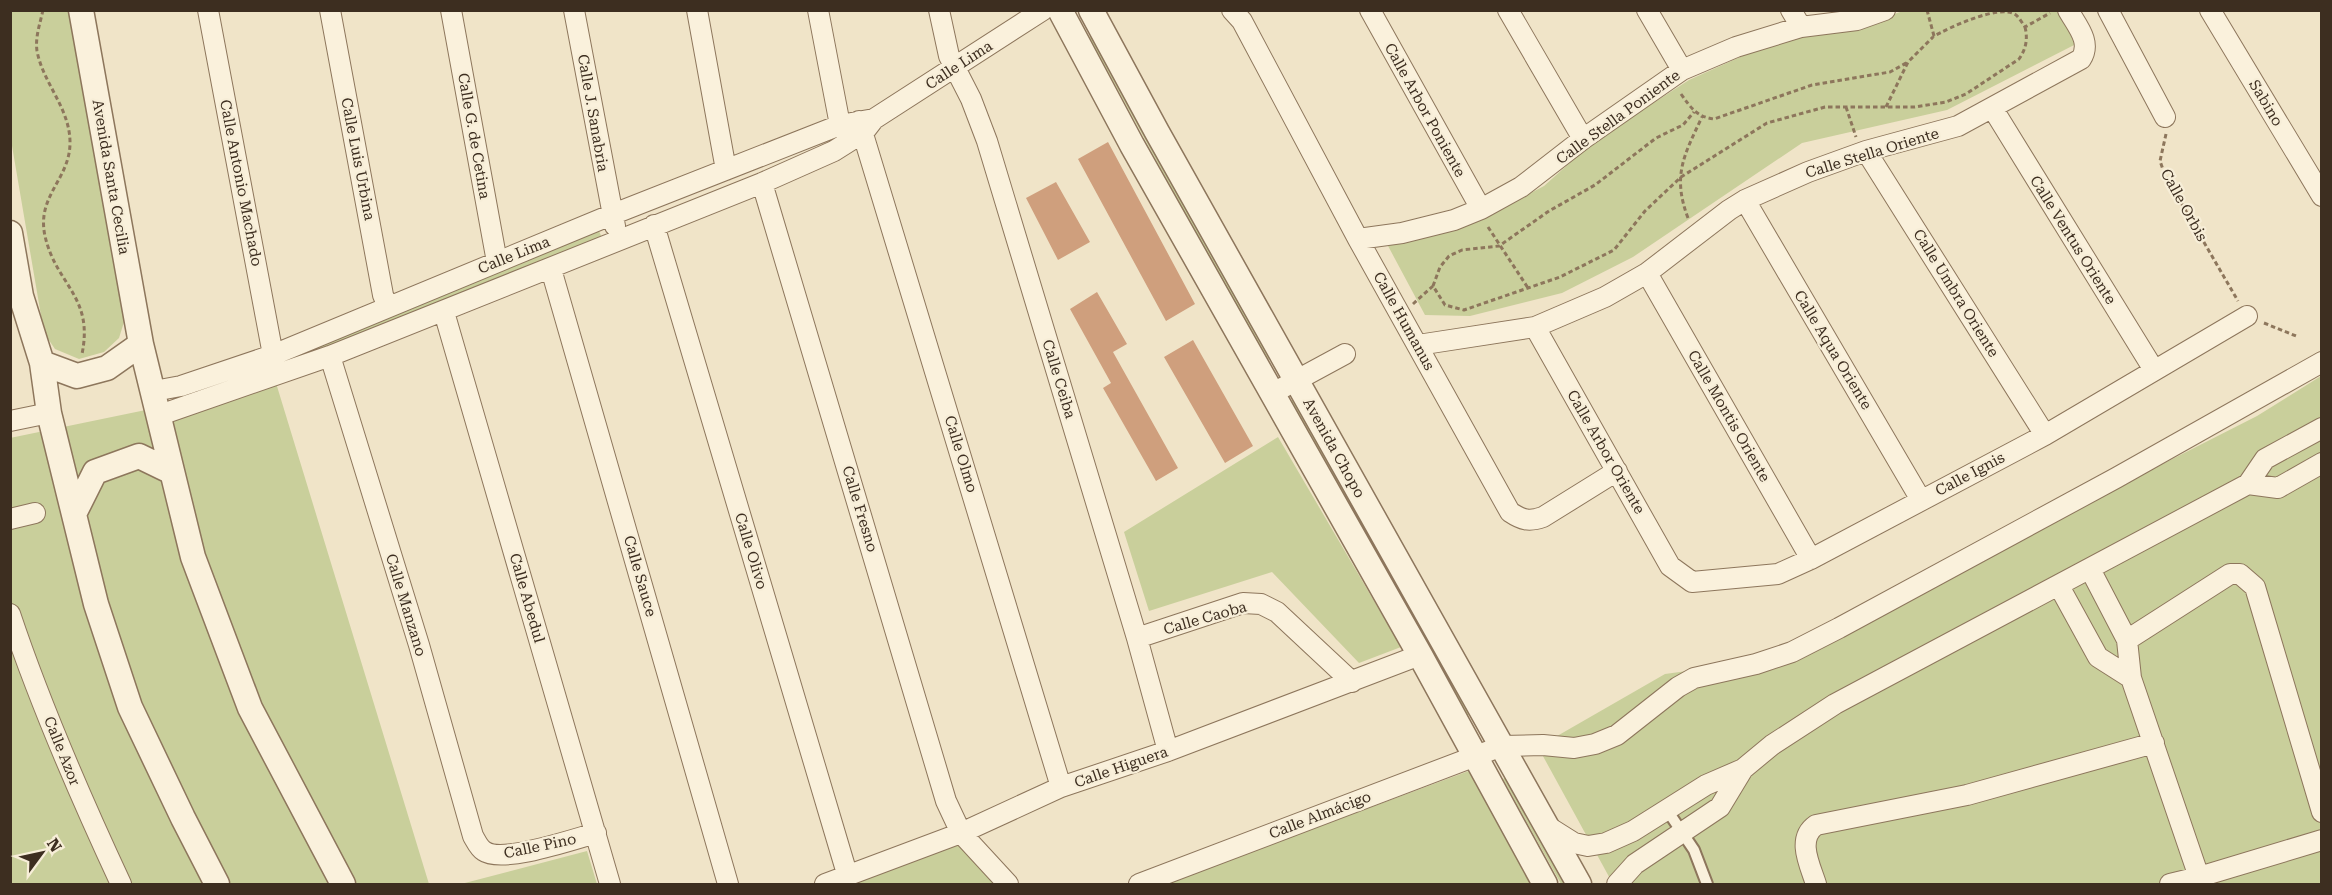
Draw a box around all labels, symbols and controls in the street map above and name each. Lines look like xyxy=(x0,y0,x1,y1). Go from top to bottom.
street label: Calle Lima xyxy=(922,37,996,93)
street label: Calle Arbor Poniente xyxy=(1381,40,1469,180)
street label: Calle J. Sanabria xyxy=(574,53,612,173)
street label: Calle Stella Poniente xyxy=(1553,66,1683,168)
street label: Calle G. de Cetina xyxy=(454,71,494,201)
street label: Sabino xyxy=(2245,77,2287,129)
street label: Calle Luis Urbina xyxy=(337,96,379,222)
street label: Avenida Santa Cecilia xyxy=(88,98,134,256)
street label: Calle Antonio Machado xyxy=(216,98,266,268)
street label: Calle Stella Oriente xyxy=(1803,124,1941,182)
street label: Calle Orbis xyxy=(2157,166,2211,244)
street label: Calle Ventus Oriente xyxy=(2026,172,2120,308)
street label: Calle Umbra Oriente xyxy=(1909,226,2003,360)
street label: Calle Lima xyxy=(475,232,553,278)
street label: Calle Humanus xyxy=(1370,269,1438,373)
street label: Calle Aqua Oriente xyxy=(1790,287,1876,413)
street label: Calle Ceiba xyxy=(1038,337,1080,421)
street label: Calle Montis Oriente xyxy=(1684,347,1774,485)
street label: Calle Arbor Oriente xyxy=(1563,387,1649,517)
street label: Avenida Chopo xyxy=(1299,395,1369,501)
street label: Calle Olmo xyxy=(941,413,981,495)
street label: Calle Ignis xyxy=(1932,448,2008,500)
street label: Calle Fresno xyxy=(838,464,882,554)
street label: Calle Olivo xyxy=(731,511,771,591)
street label: Calle Sauce xyxy=(620,533,660,619)
street label: Calle Abedul xyxy=(506,551,548,645)
street label: Calle Manzano xyxy=(382,552,430,658)
street label: Calle Caoba xyxy=(1161,598,1249,638)
street label: Calle Azor xyxy=(40,714,84,788)
street label: Calle Higuera xyxy=(1072,743,1170,791)
street label: Calle Almácigo xyxy=(1266,787,1374,843)
north arrow xyxy=(12,823,72,883)
street label: Calle Pino xyxy=(502,830,578,862)
text: N xyxy=(43,835,65,855)

